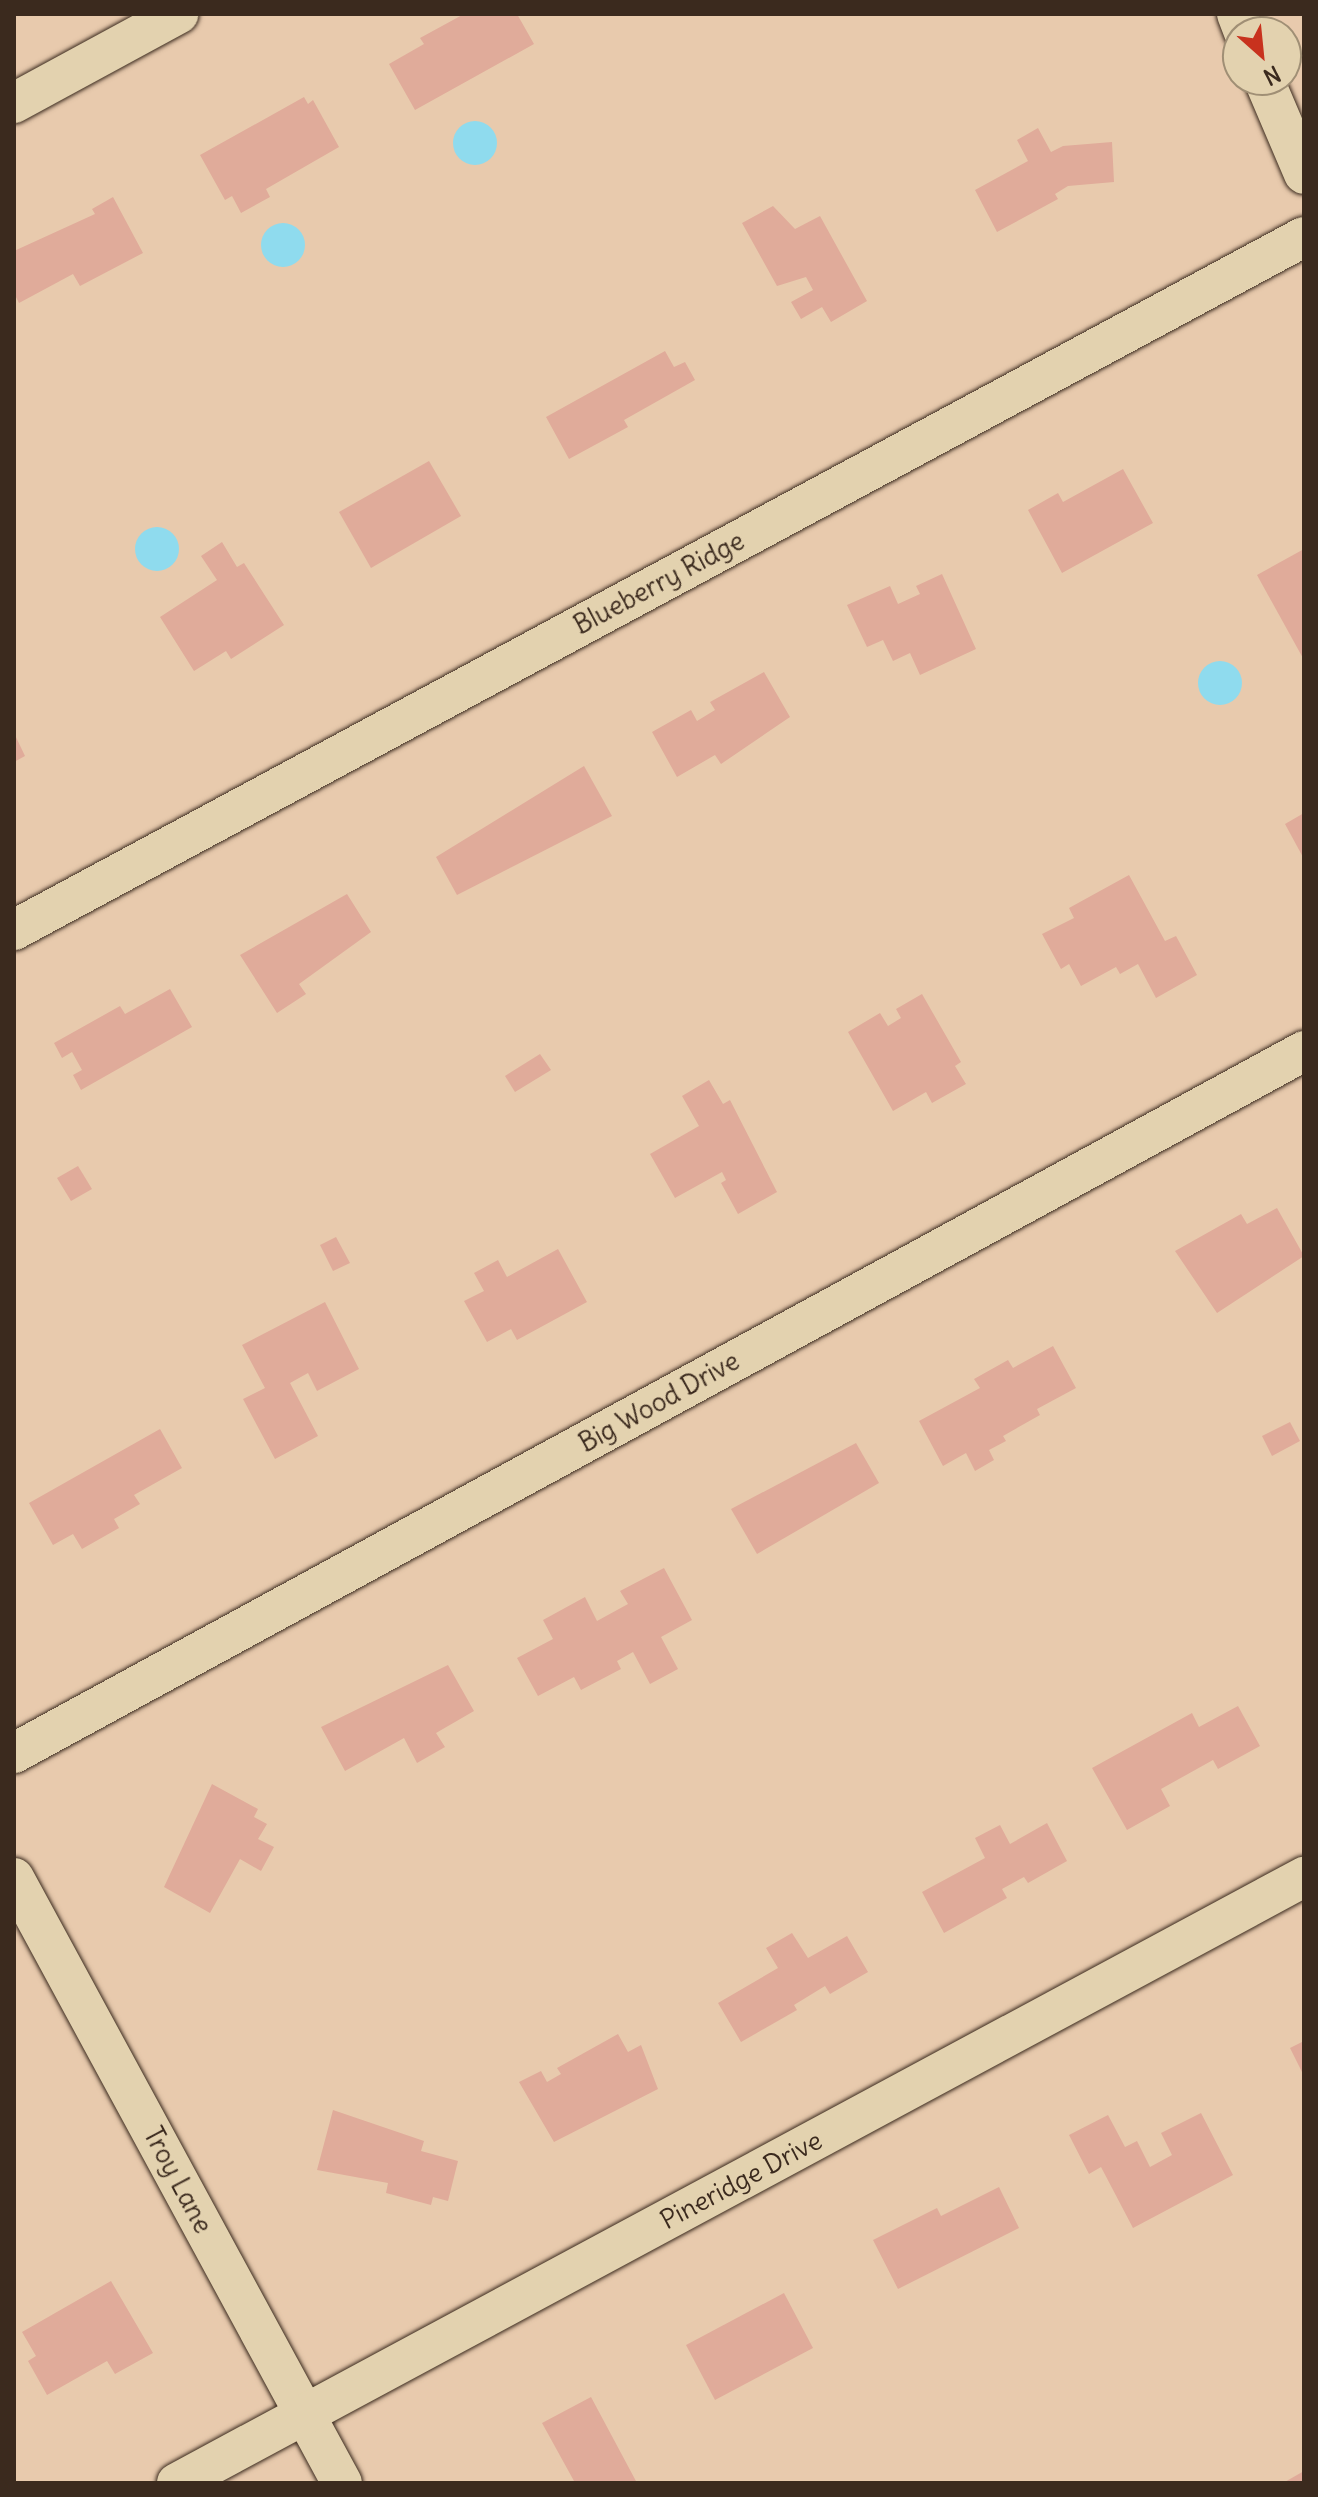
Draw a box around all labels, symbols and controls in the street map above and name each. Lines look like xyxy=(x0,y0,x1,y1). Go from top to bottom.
north arrow xyxy=(1222,16,1302,96)
text: N xyxy=(1259,60,1285,92)
street label: Blueberry Ridge xyxy=(568,525,750,641)
street label: Big Wood Drive xyxy=(573,1345,745,1459)
street label: Troy Lane xyxy=(137,2122,219,2238)
street label: Pineridge Drive xyxy=(655,2124,827,2236)

